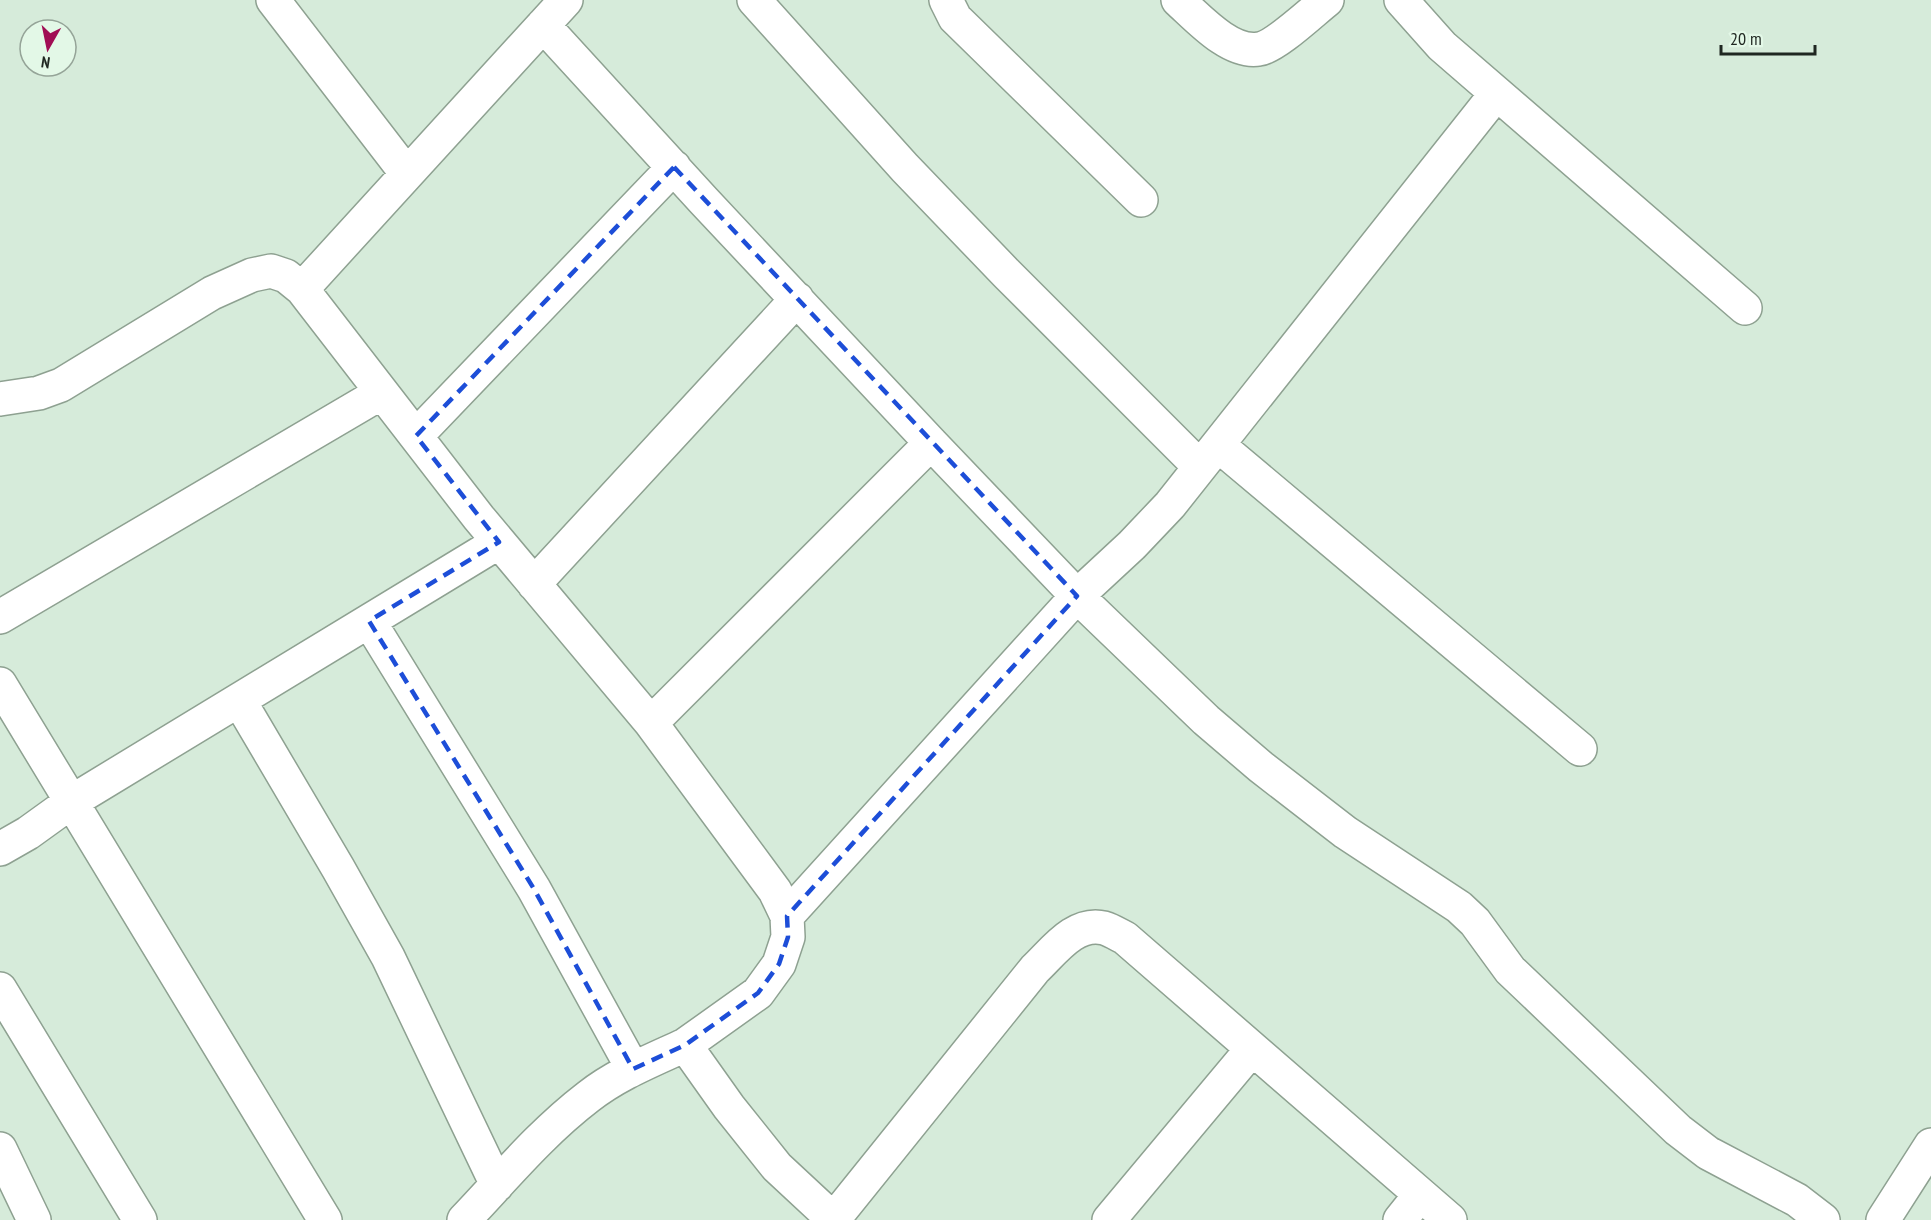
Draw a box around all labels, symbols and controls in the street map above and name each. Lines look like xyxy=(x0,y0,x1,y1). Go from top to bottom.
north arrow xyxy=(18,18,78,78)
scale bar xyxy=(1721,18,1816,56)
text: 20 m xyxy=(1730,27,1762,50)
text: N xyxy=(40,52,51,73)

